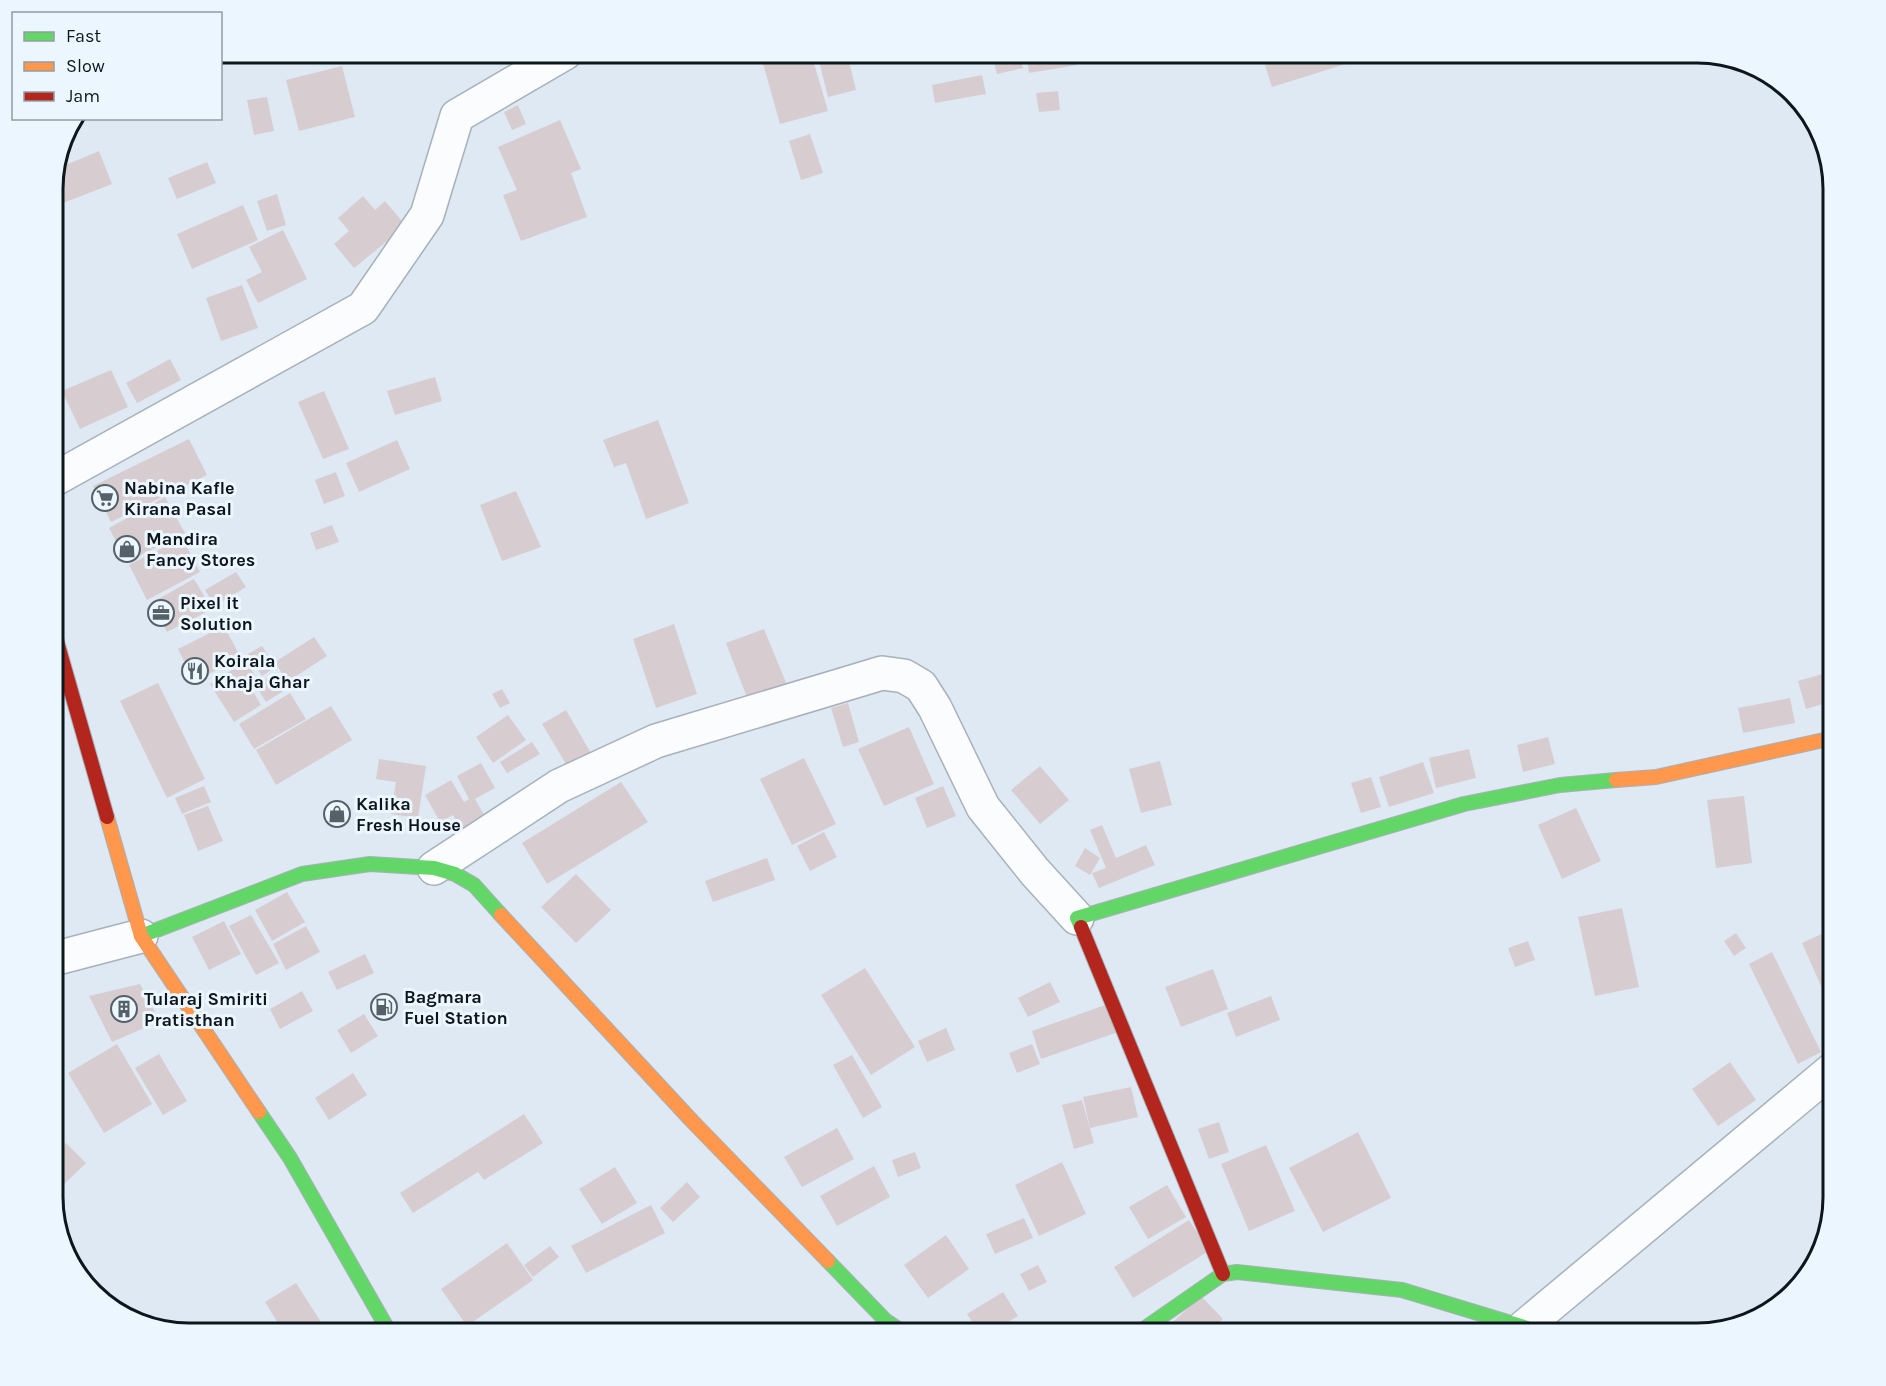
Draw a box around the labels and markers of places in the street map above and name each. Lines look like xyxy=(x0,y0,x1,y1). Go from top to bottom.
place label: Nabina Kafle Kirana Pasal xyxy=(124,477,235,520)
supermarket icon: Nabina Kafle Kirana Pasal xyxy=(90,483,120,513)
place label: Mandira Fancy Stores xyxy=(146,528,255,571)
shop icon: Mandira Fancy Stores xyxy=(112,534,142,564)
place label: Pixel it Solution xyxy=(180,592,253,635)
office icon: Pixel it Solution xyxy=(146,598,176,628)
place label: Koirala Khaja Ghar xyxy=(214,650,310,693)
restaurant icon: Koirala Khaja Ghar xyxy=(180,656,210,686)
place label: Kalika Fresh House xyxy=(356,793,461,836)
shop icon: Kalika Fresh House xyxy=(322,799,352,829)
place label: Bagmara Fuel Station xyxy=(404,986,508,1029)
place label: Tularaj Smiriti Pratisthan xyxy=(144,988,268,1031)
fuel station icon: Bagmara Fuel Station xyxy=(369,992,399,1022)
building icon: Tularaj Smiriti Pratisthan xyxy=(109,994,139,1024)

